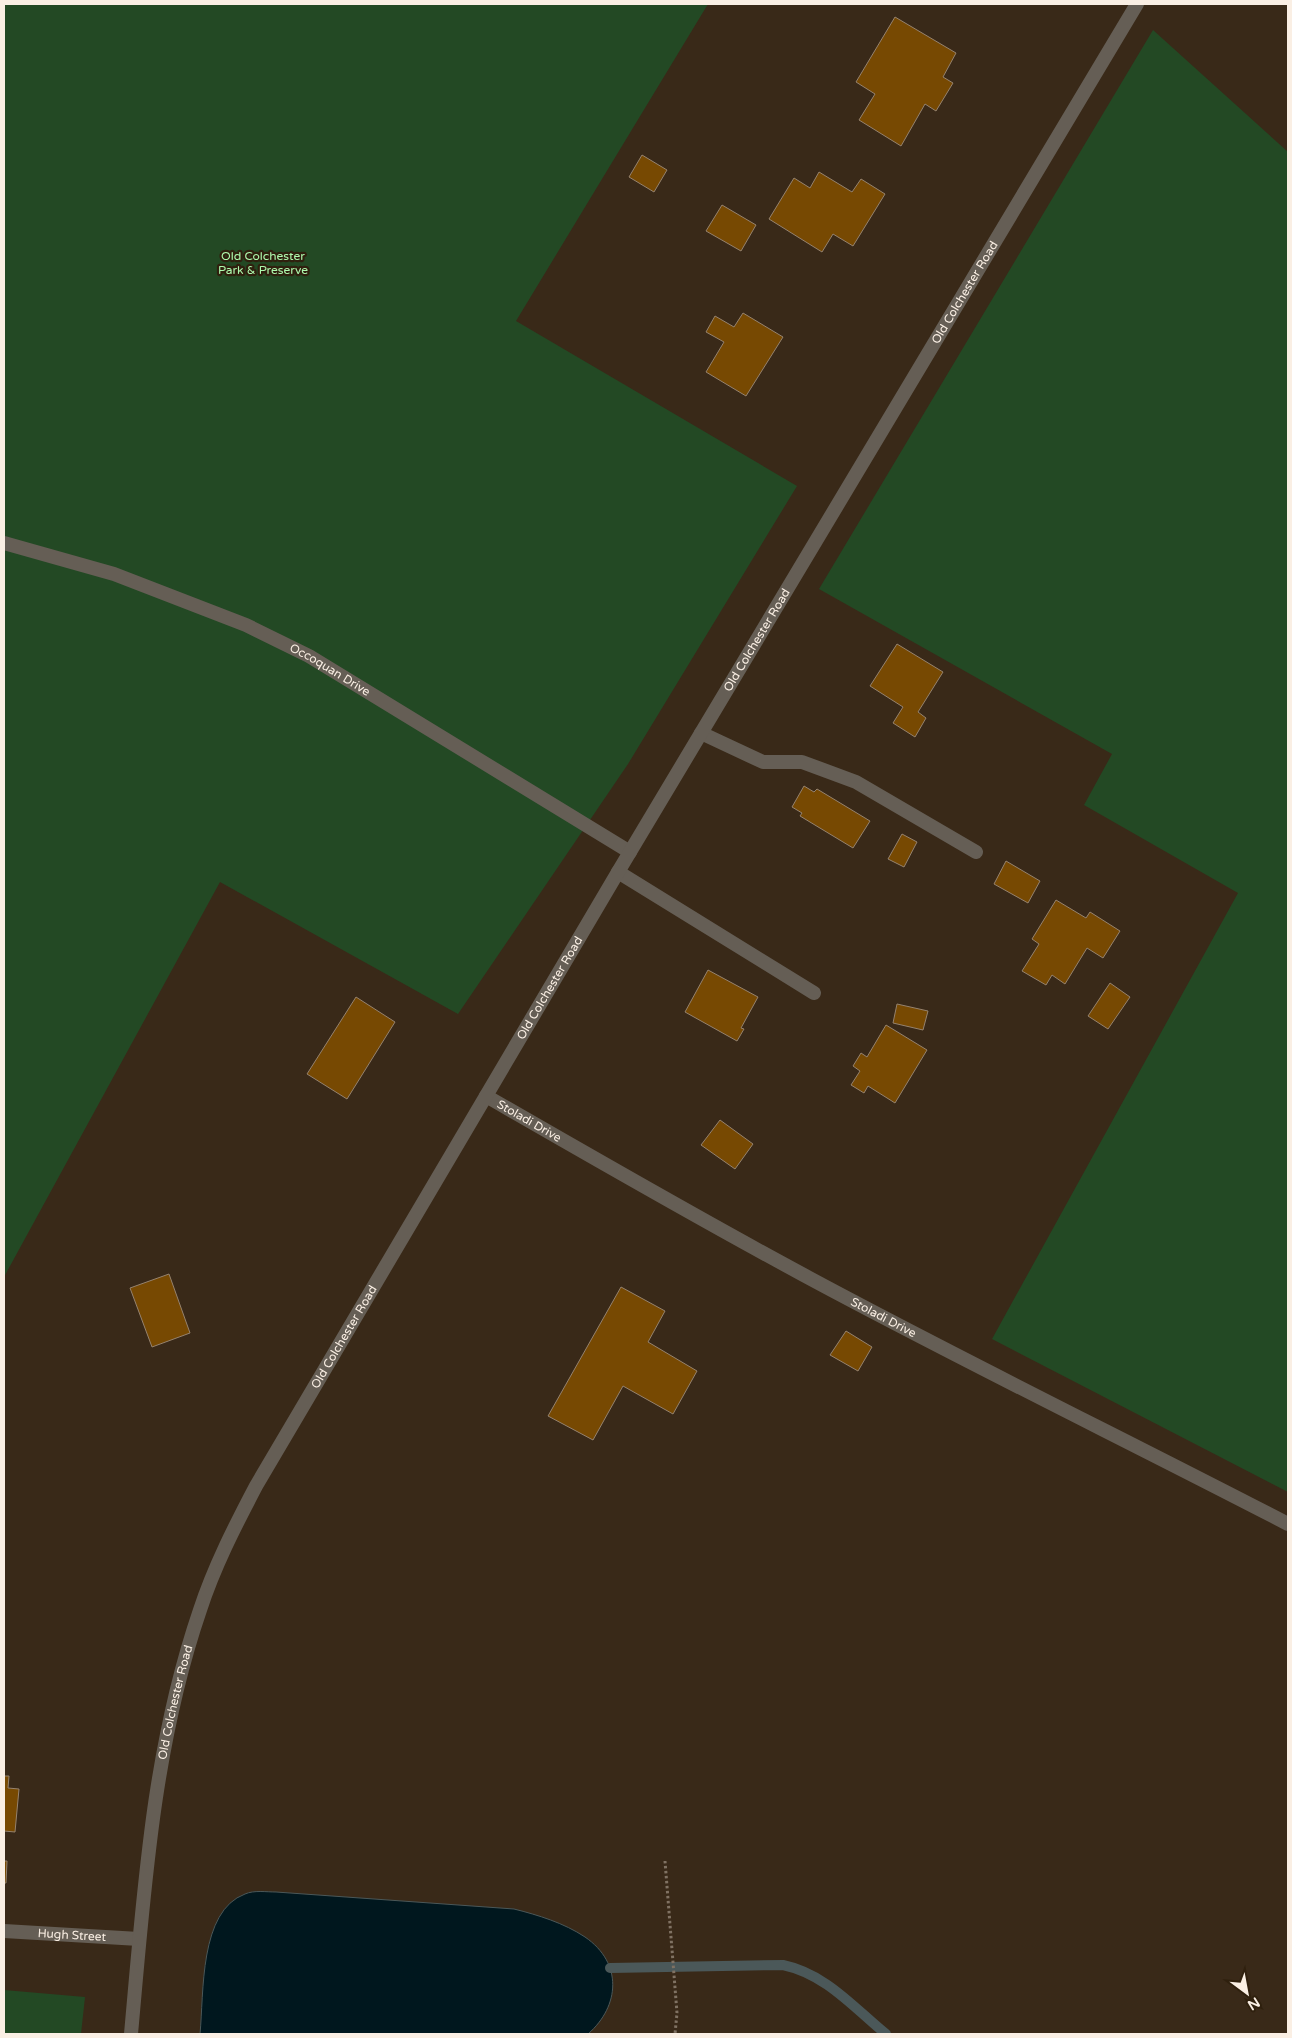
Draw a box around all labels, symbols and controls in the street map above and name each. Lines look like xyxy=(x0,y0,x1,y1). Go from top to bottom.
street label: Old Colchester Road xyxy=(928,238,1001,346)
park label: Old Colchester Park & Preserve xyxy=(218,249,308,277)
street label: Old Colchester Road xyxy=(721,586,793,694)
street label: Occoquan Drive xyxy=(287,641,373,699)
street label: Old Colchester Road xyxy=(514,934,585,1042)
street label: Stoladi Drive xyxy=(495,1097,564,1145)
street label: Old Colchester Road xyxy=(308,1283,380,1391)
street label: Stoladi Drive xyxy=(848,1294,919,1340)
street label: Old Colchester Road xyxy=(155,1643,195,1761)
street label: Hugh Street xyxy=(37,1926,107,1944)
north arrow xyxy=(1222,1968,1272,2018)
text: N xyxy=(1244,1993,1263,2014)

